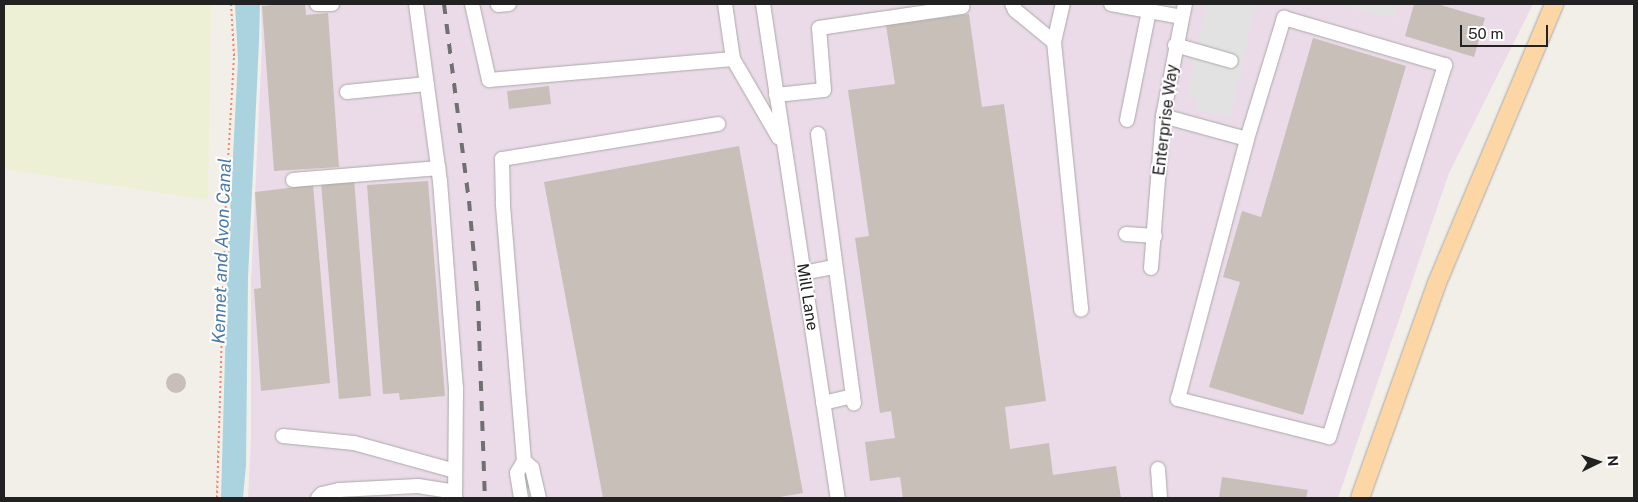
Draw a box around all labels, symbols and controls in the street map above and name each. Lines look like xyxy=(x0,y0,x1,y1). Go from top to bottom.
scale bar xyxy=(1463,15,1550,47)
text: 50 m xyxy=(1468,25,1503,42)
street label: Enterprise Way xyxy=(1150,63,1182,177)
water label: Kennet and Avon Canal xyxy=(208,158,236,344)
street label: Mill Lane xyxy=(792,262,822,332)
north arrow xyxy=(1573,437,1623,487)
text: N xyxy=(1605,455,1621,467)

